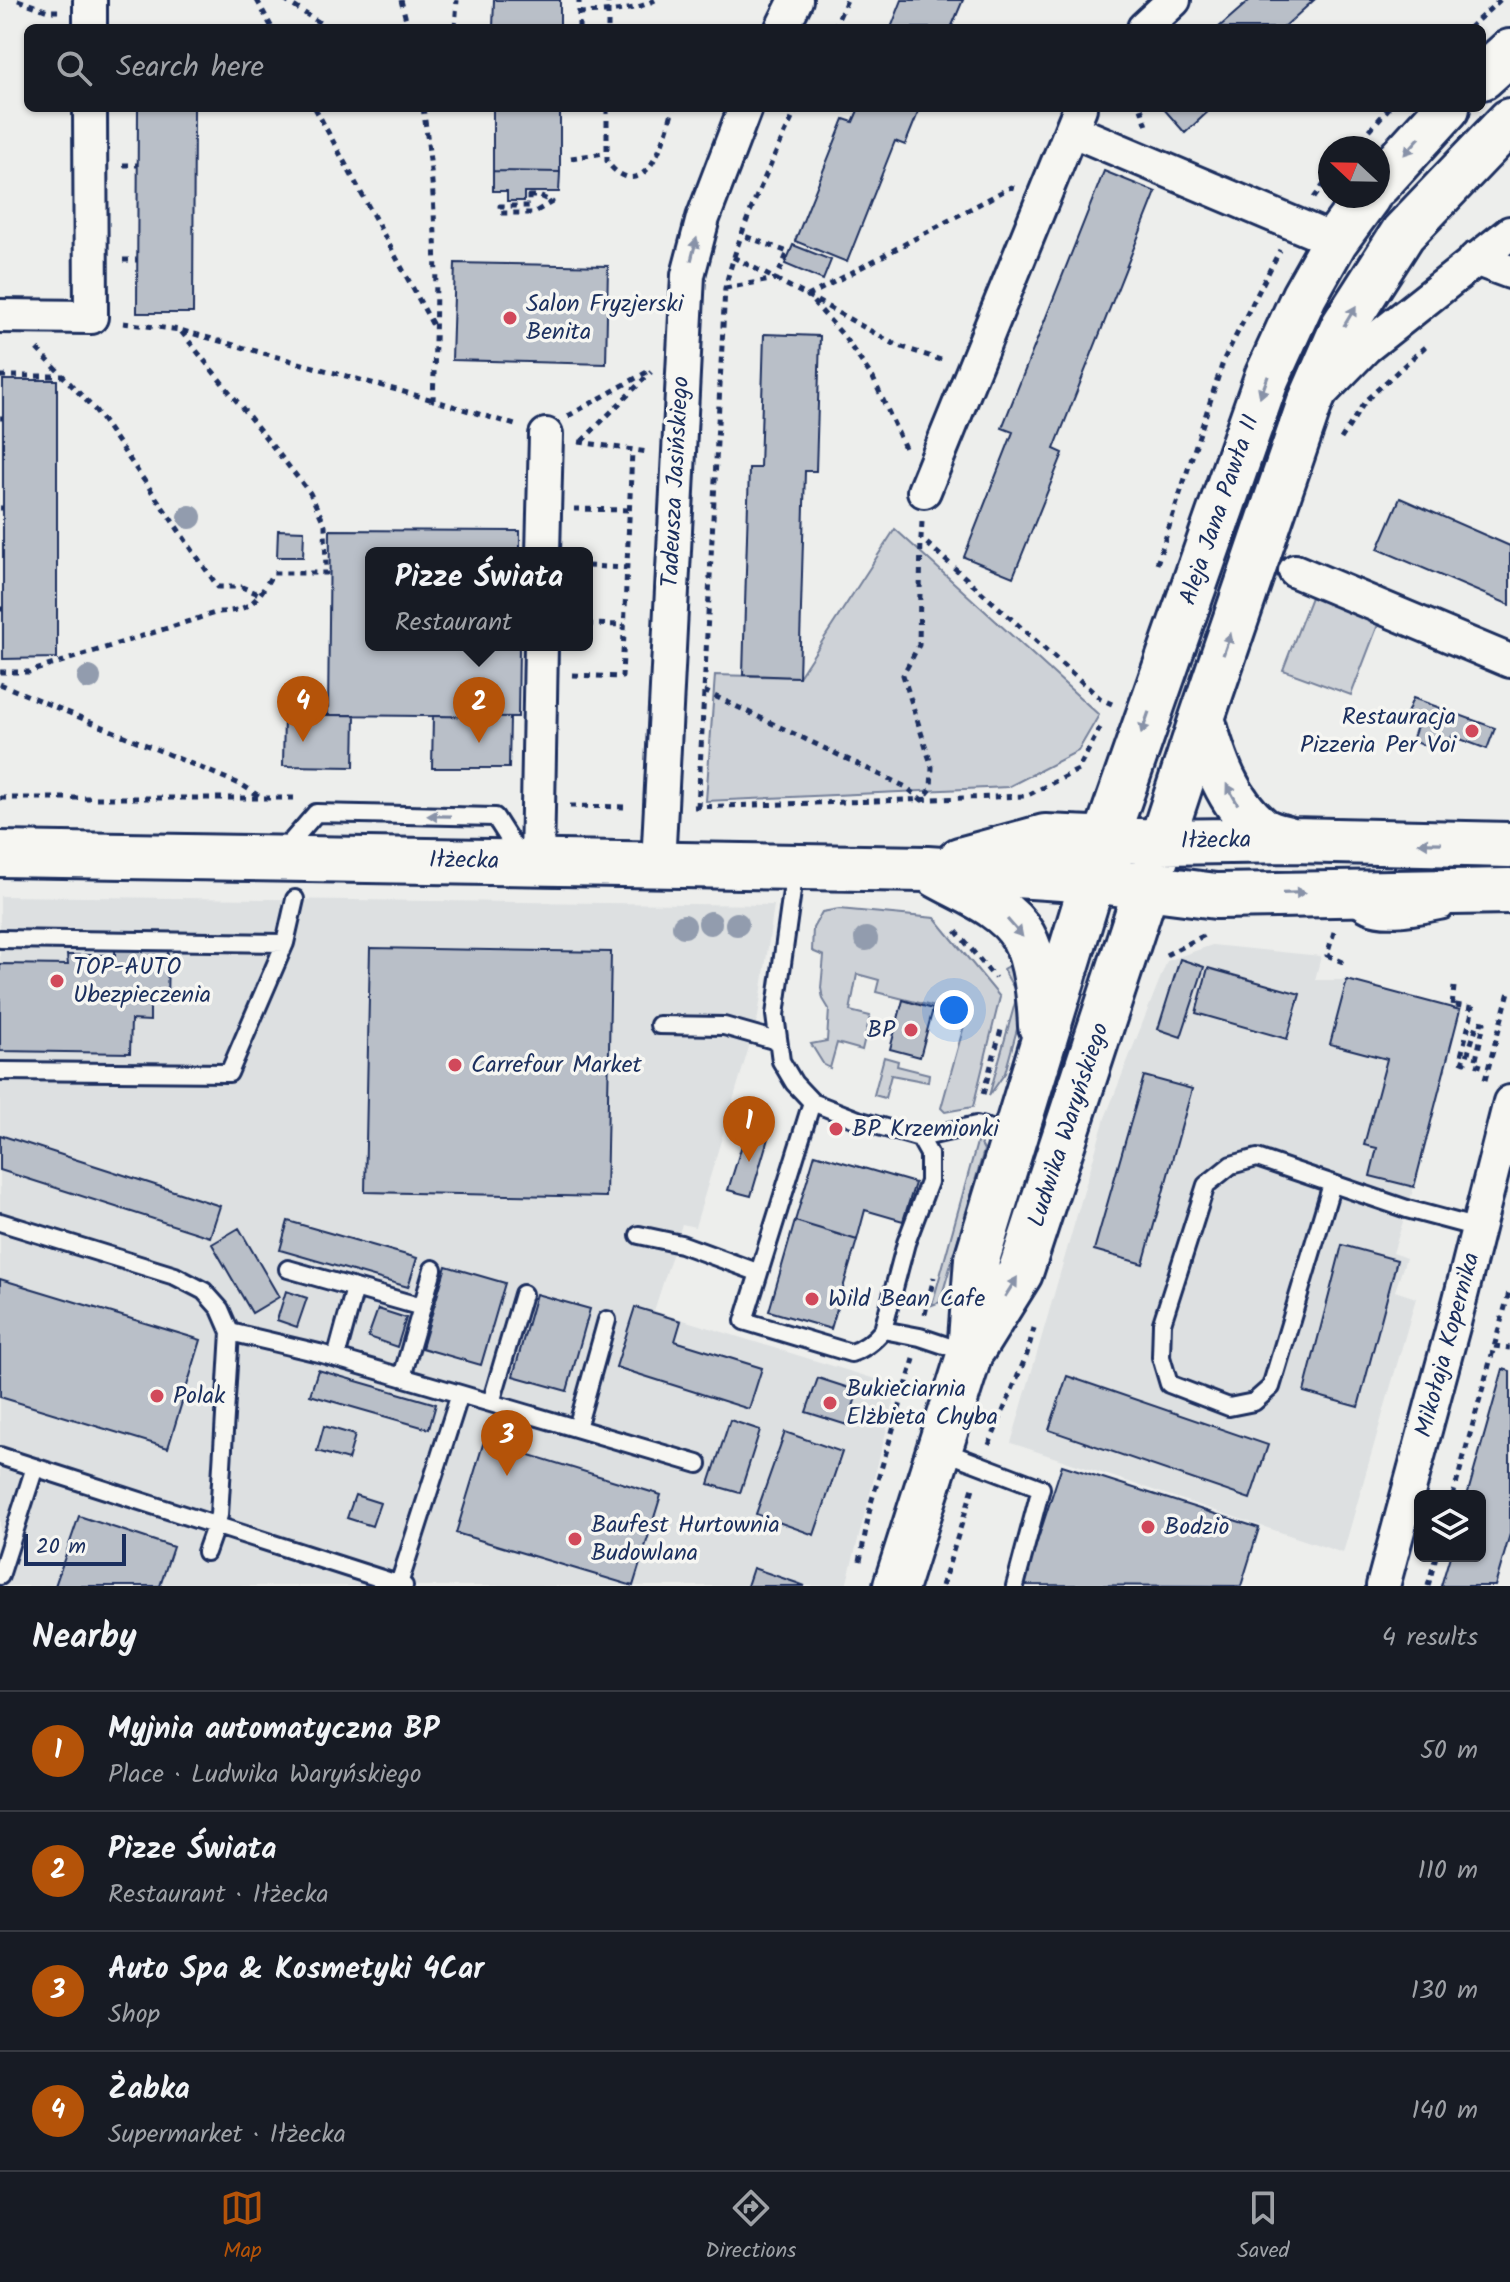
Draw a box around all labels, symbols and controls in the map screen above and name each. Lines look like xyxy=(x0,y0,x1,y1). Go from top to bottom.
search box xyxy=(24,24,1486,112)
text: Search here xyxy=(116,44,264,92)
icon: search xyxy=(52,46,96,90)
north arrow xyxy=(1318,136,1390,208)
one-way arrow xyxy=(1404,136,1422,155)
one-way arrow xyxy=(688,236,701,261)
place label: Salon Fryzjerski Benita xyxy=(526,285,685,352)
one-way arrow xyxy=(1343,305,1357,327)
marker: Salon Fryzjerski Benita xyxy=(501,309,519,327)
street label: Tadeusza Jasińskiego xyxy=(651,375,701,589)
one-way arrow xyxy=(1257,375,1270,399)
street label: Aleja Jana Pawła II xyxy=(1169,409,1271,611)
popup xyxy=(365,547,593,651)
text: Pizze Świata xyxy=(395,554,563,602)
text: Restaurant xyxy=(395,602,512,644)
one-way arrow xyxy=(1222,632,1234,656)
pin: 4 xyxy=(277,676,329,742)
pin: 2 xyxy=(453,677,505,743)
place label: Restauracja Pizzeria Per Voi xyxy=(1300,698,1457,765)
one-way arrow xyxy=(1139,711,1151,735)
marker: Restauracja Pizzeria Per Voi xyxy=(1463,722,1481,740)
one-way arrow xyxy=(1226,782,1239,805)
one-way arrow xyxy=(426,810,451,823)
street label: Iłżecka xyxy=(1180,821,1252,861)
one-way arrow xyxy=(1417,836,1442,849)
street label: Iłżecka xyxy=(428,841,500,881)
one-way arrow xyxy=(1282,887,1307,900)
one-way arrow xyxy=(1006,917,1023,937)
place label: TOP-AUTO Ubezpieczenia xyxy=(73,948,211,1015)
marker: TOP-AUTO Ubezpieczenia xyxy=(48,972,66,990)
your location xyxy=(934,990,974,1030)
place label: BP xyxy=(867,1011,896,1050)
street label: Ludwika Waryńskiego xyxy=(1018,1018,1120,1232)
marker: BP xyxy=(902,1021,920,1039)
place label: Carrefour Market xyxy=(471,1046,643,1085)
marker: Carrefour Market xyxy=(446,1056,464,1074)
pin: 1 xyxy=(723,1096,775,1162)
place label: BP Krzemionki xyxy=(852,1110,1000,1149)
marker: BP Krzemionki xyxy=(827,1120,845,1138)
street label: Mikołaja Kopernika xyxy=(1405,1248,1491,1442)
one-way arrow xyxy=(1004,1276,1018,1298)
place label: Wild Bean Cafe xyxy=(828,1280,985,1319)
marker: Wild Bean Cafe xyxy=(803,1290,821,1308)
place label: Bukieciarnia Elżbieta Chyba xyxy=(846,1370,998,1437)
place label: Polak xyxy=(173,1377,226,1416)
marker: Polak xyxy=(148,1387,166,1405)
marker: Bukieciarnia Elżbieta Chyba xyxy=(821,1394,839,1412)
pin: 3 xyxy=(481,1410,533,1476)
map controls xyxy=(1414,1490,1486,1562)
button: layers xyxy=(1414,1490,1486,1562)
place label: Baufest Hurtownia Budowlana xyxy=(591,1506,780,1573)
place label: Bodzio xyxy=(1164,1508,1229,1547)
marker: Bodzio xyxy=(1139,1518,1157,1536)
scale bar xyxy=(24,1530,126,1566)
text: 20 m xyxy=(36,1530,86,1565)
marker: Baufest Hurtownia Budowlana xyxy=(566,1530,584,1548)
text: Nearby xyxy=(32,1611,137,1665)
text: 4 results xyxy=(1382,1617,1478,1659)
text: Myjnia automatyczna BP xyxy=(108,1706,439,1754)
text: 1 xyxy=(54,1730,62,1772)
text: 50 m xyxy=(1420,1730,1478,1772)
text: Place · Ludwika Waryńskiego xyxy=(108,1754,422,1796)
text: Pizze Świata xyxy=(108,1826,277,1874)
text: 2 xyxy=(50,1850,66,1892)
text: 110 m xyxy=(1418,1850,1478,1892)
text: Restaurant · Iłżecka xyxy=(108,1874,329,1916)
text: Auto Spa & Kosmetyki 4Car xyxy=(108,1946,484,1994)
text: 3 xyxy=(51,1970,65,2012)
text: 130 m xyxy=(1411,1970,1478,2012)
text: Shop xyxy=(108,1994,160,2036)
text: Żabka xyxy=(108,2066,190,2114)
text: 4 xyxy=(51,2090,65,2132)
text: 140 m xyxy=(1411,2090,1478,2132)
text: Supermarket · Iłżecka xyxy=(108,2114,346,2156)
tab: Map xyxy=(220,2186,264,2269)
tab: Directions xyxy=(705,2186,797,2269)
tab: Saved xyxy=(1237,2186,1290,2269)

